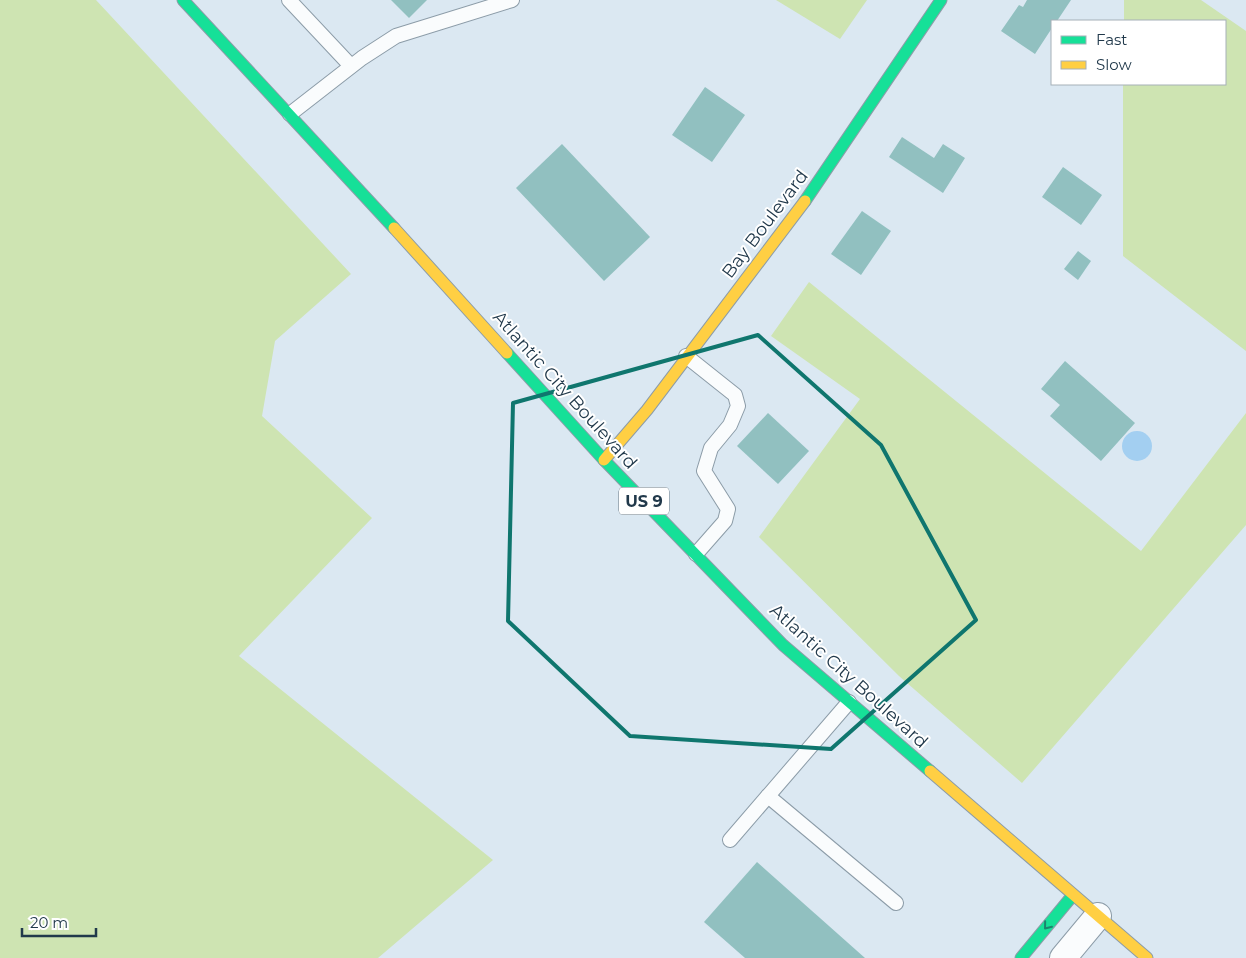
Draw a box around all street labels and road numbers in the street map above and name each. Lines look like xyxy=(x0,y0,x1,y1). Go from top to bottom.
street label: Bay Boulevard xyxy=(717,165,813,283)
street label: Atlantic City Boulevard xyxy=(488,306,642,474)
road number: US 9 xyxy=(619,488,669,514)
street label: Atlantic City Boulevard xyxy=(765,599,933,753)

